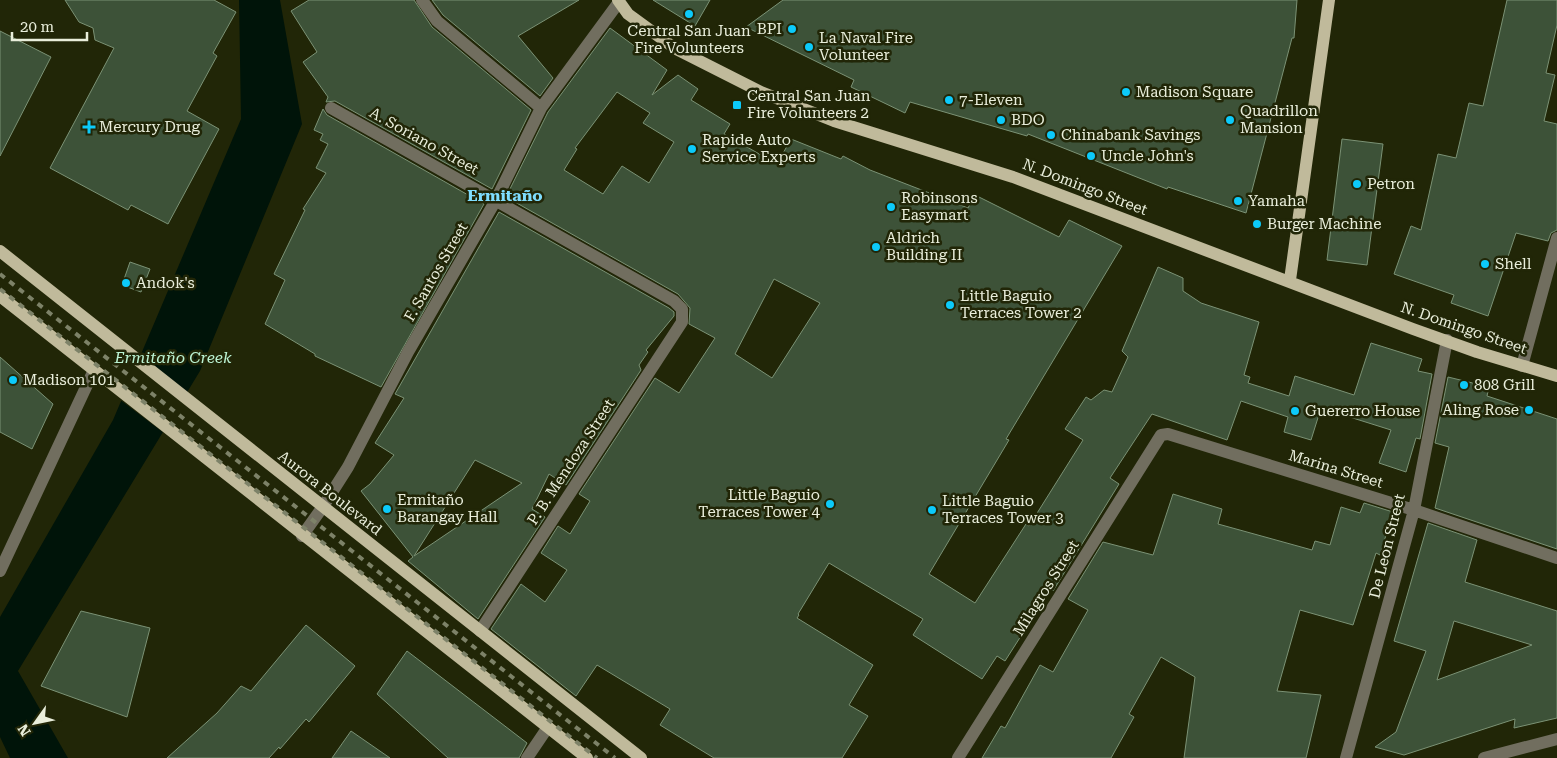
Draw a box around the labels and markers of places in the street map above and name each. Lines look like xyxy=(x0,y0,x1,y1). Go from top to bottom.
marker: Central San Juan Fire Volunteers xyxy=(683,8,695,20)
place label: BPI xyxy=(757,20,782,38)
place label: Central San Juan Fire Volunteers xyxy=(627,22,751,57)
marker: BPI xyxy=(786,23,798,35)
place label: La Naval Fire Volunteer xyxy=(819,29,913,64)
marker: La Naval Fire Volunteer xyxy=(803,41,815,53)
place label: Madison Square xyxy=(1136,83,1253,101)
marker: Madison Square xyxy=(1120,86,1132,98)
place label: Central San Juan Fire Volunteers 2 xyxy=(747,87,871,122)
place label: 7-Eleven xyxy=(959,91,1023,109)
marker: 7-Eleven xyxy=(943,94,955,106)
marker: Central San Juan Fire Volunteers 2 xyxy=(731,99,743,111)
place label: Quadrillon Mansion xyxy=(1240,102,1318,137)
place label: BDO xyxy=(1011,111,1045,129)
marker: BDO xyxy=(995,114,1007,126)
marker: Quadrillon Mansion xyxy=(1224,114,1236,126)
place label: Mercury Drug xyxy=(99,118,200,136)
marker: Mercury Drug xyxy=(83,121,95,133)
place label: Chinabank Savings xyxy=(1061,126,1200,144)
marker: Chinabank Savings xyxy=(1045,129,1057,141)
place label: Rapide Auto Service Experts xyxy=(702,131,816,166)
marker: Rapide Auto Service Experts xyxy=(686,143,698,155)
place label: Uncle John's xyxy=(1101,147,1194,165)
marker: Uncle John's xyxy=(1085,150,1097,162)
place label: Petron xyxy=(1367,175,1415,193)
marker: Petron xyxy=(1351,178,1363,190)
place label: Robinsons Easymart xyxy=(901,189,978,224)
place label: Yamaha xyxy=(1248,192,1305,210)
marker: Yamaha xyxy=(1232,195,1244,207)
marker: Robinsons Easymart xyxy=(885,201,897,213)
place label: Burger Machine xyxy=(1267,215,1381,233)
marker: Burger Machine xyxy=(1251,218,1263,230)
place label: Aldrich Building II xyxy=(886,229,962,264)
marker: Aldrich Building II xyxy=(870,241,882,253)
place label: Shell xyxy=(1495,255,1532,273)
marker: Shell xyxy=(1479,258,1491,270)
place label: Andok's xyxy=(136,274,195,292)
marker: Andok's xyxy=(120,277,132,289)
place label: Little Baguio Terraces Tower 2 xyxy=(960,287,1082,322)
marker: Little Baguio Terraces Tower 2 xyxy=(944,299,956,311)
place label: Madison 101 xyxy=(23,371,115,389)
marker: Madison 101 xyxy=(7,374,19,386)
place label: 808 Grill xyxy=(1474,376,1535,394)
marker: 808 Grill xyxy=(1458,379,1470,391)
place label: Aling Rose xyxy=(1442,401,1519,419)
place label: Guererro House xyxy=(1305,402,1420,420)
marker: Aling Rose xyxy=(1523,404,1535,416)
marker: Guererro House xyxy=(1289,405,1301,417)
place label: Little Baguio Terraces Tower 4 xyxy=(698,486,821,521)
place label: Ermitaño Barangay Hall xyxy=(397,491,498,526)
place label: Little Baguio Terraces Tower 3 xyxy=(942,492,1064,527)
marker: Little Baguio Terraces Tower 4 xyxy=(824,498,836,510)
marker: Ermitaño Barangay Hall xyxy=(381,503,393,515)
marker: Little Baguio Terraces Tower 3 xyxy=(926,504,938,516)

